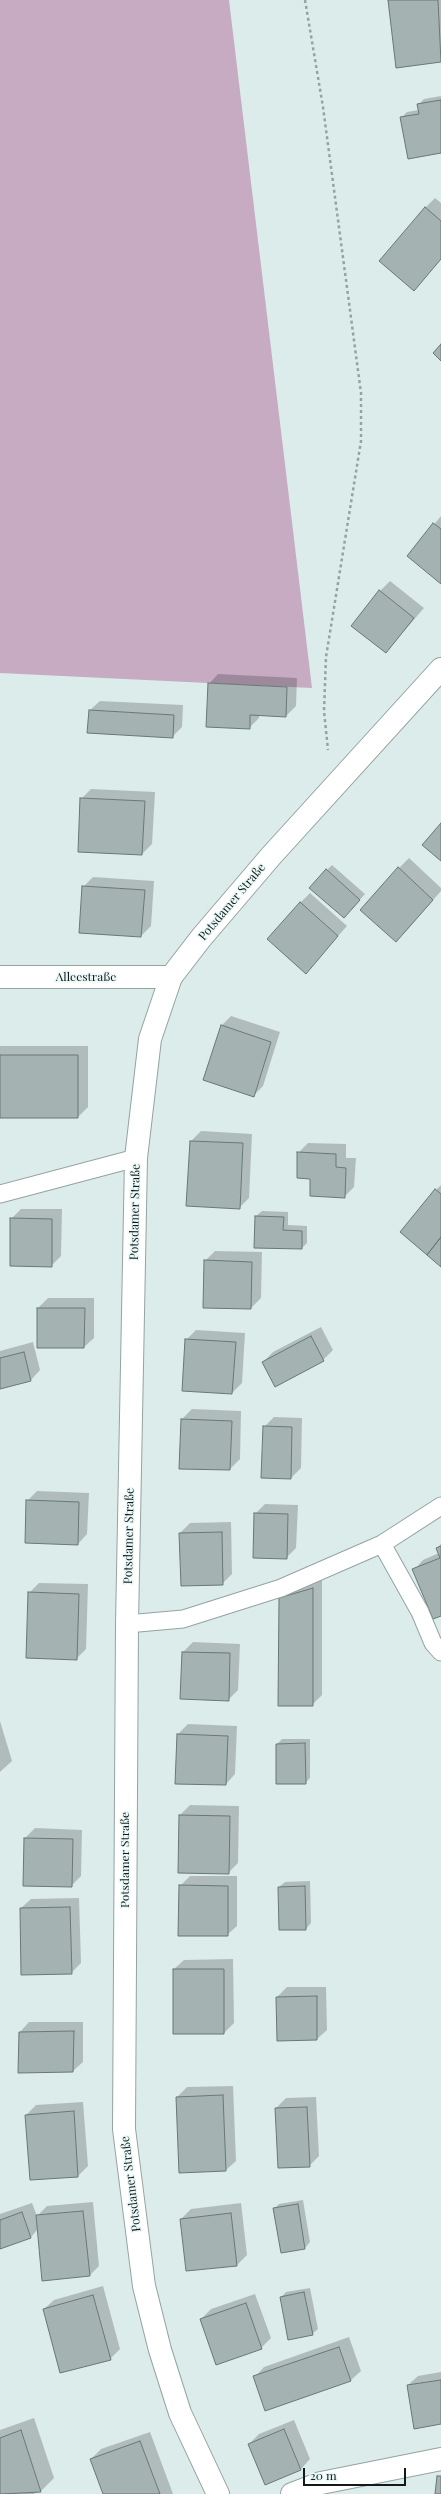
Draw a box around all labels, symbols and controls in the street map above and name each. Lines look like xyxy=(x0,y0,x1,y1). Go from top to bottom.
street label: Potsdamer Straße xyxy=(196,861,268,943)
street label: Alleestraße xyxy=(56,970,116,984)
street label: Potsdamer Straße xyxy=(127,1164,143,1260)
street label: Potsdamer Straße xyxy=(121,1488,137,1584)
street label: Potsdamer Straße xyxy=(118,1812,132,1908)
street label: Potsdamer Straße xyxy=(118,2135,144,2233)
scale bar xyxy=(305,2460,408,2486)
text: 20 m xyxy=(310,2467,337,2483)

